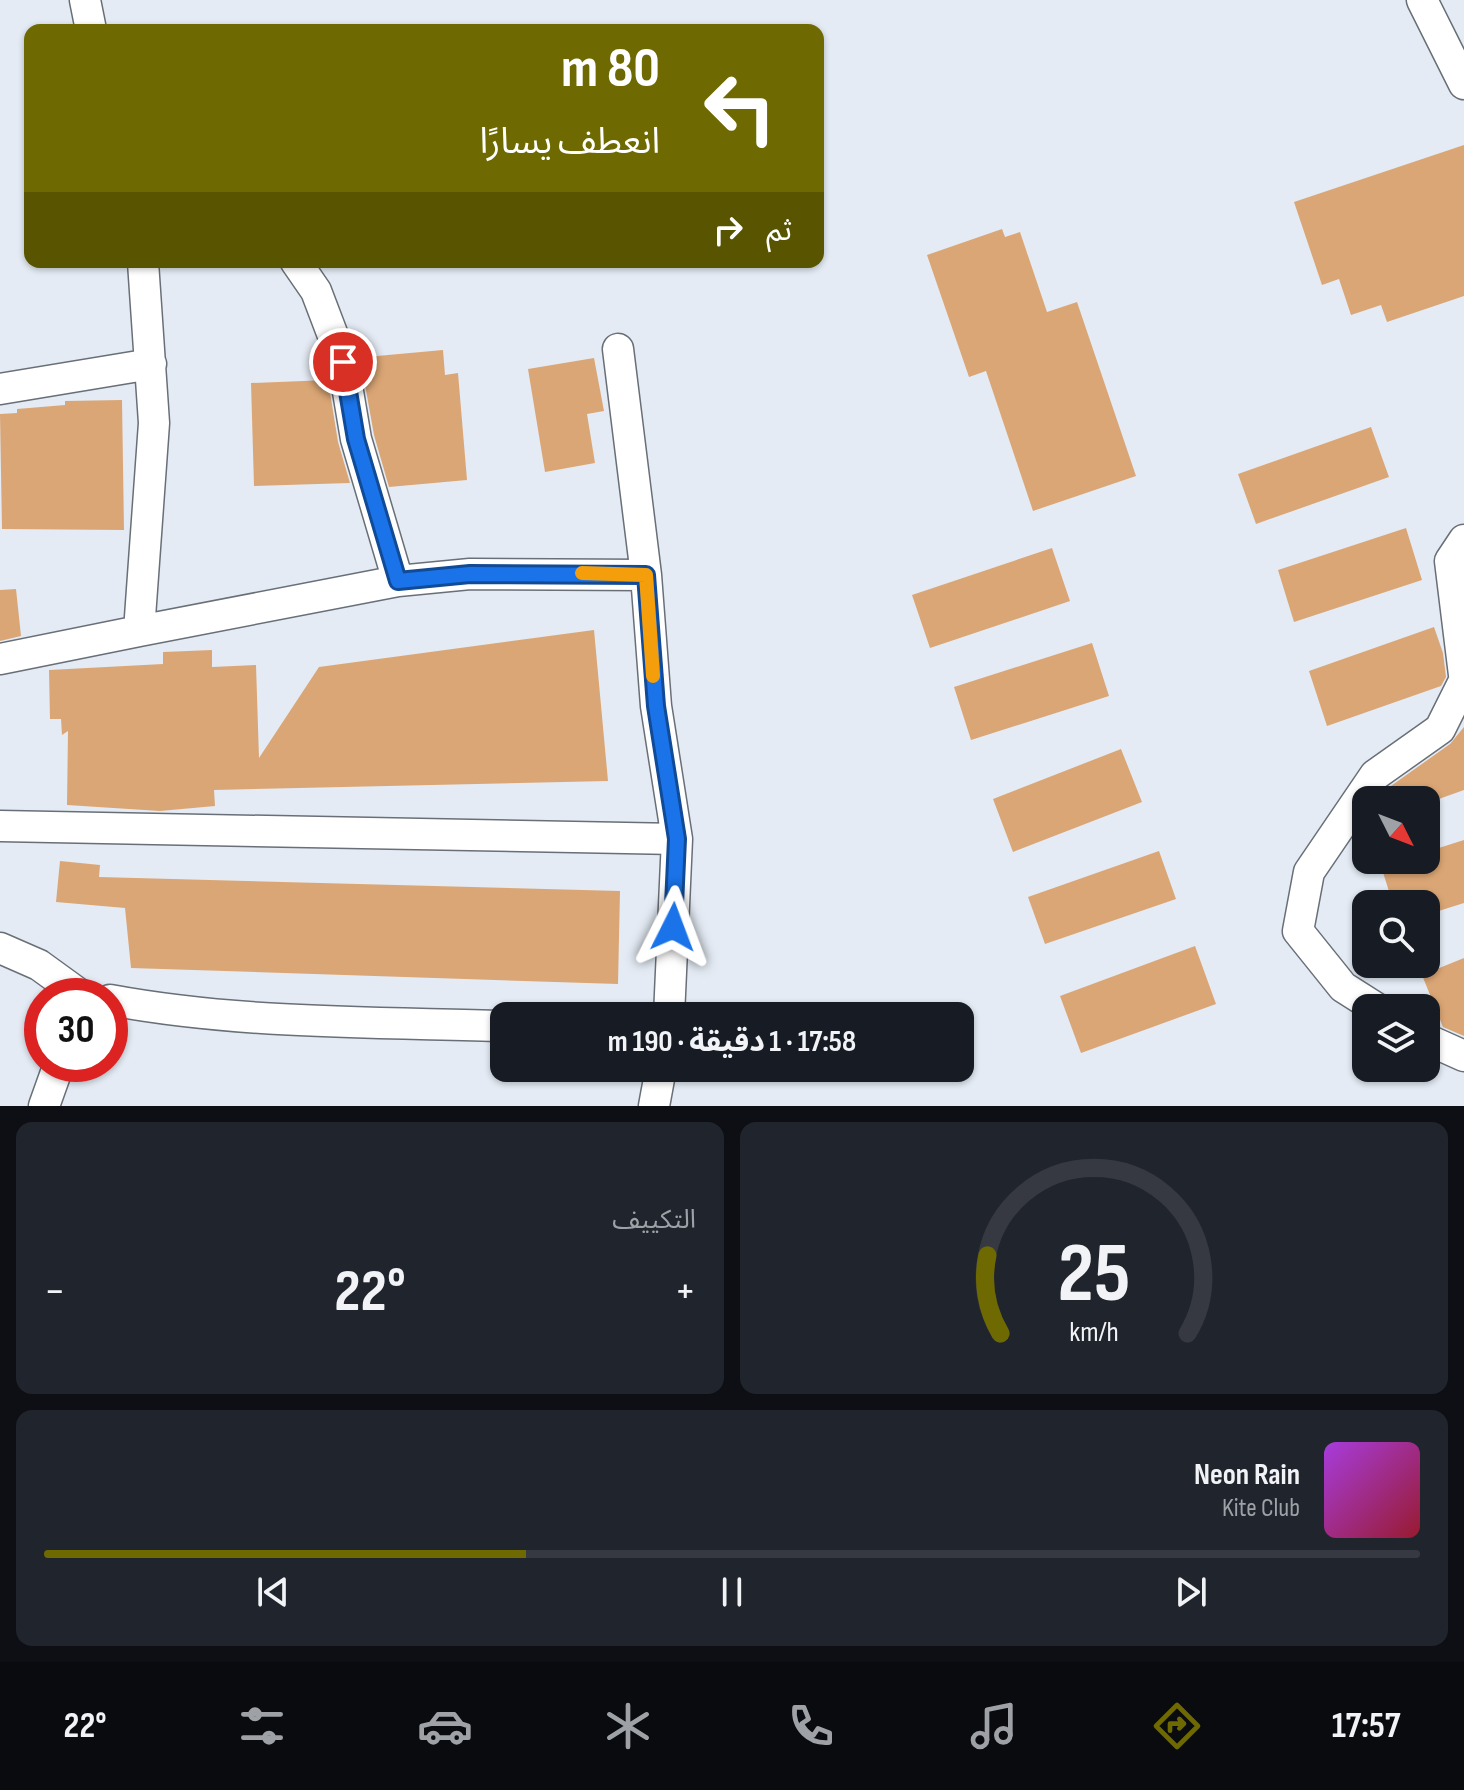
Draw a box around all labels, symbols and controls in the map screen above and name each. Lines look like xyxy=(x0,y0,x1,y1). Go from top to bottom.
text: 80 m xyxy=(561,36,660,103)
icon: left xyxy=(688,56,792,160)
text: انعطف يسارًا xyxy=(479,121,660,164)
icon: right xyxy=(706,208,750,252)
text: ثم xyxy=(766,213,792,249)
pin xyxy=(309,328,377,396)
icon: arrive xyxy=(321,340,365,384)
north arrow xyxy=(1352,786,1440,874)
map controls xyxy=(1352,786,1440,1082)
position arrow xyxy=(631,885,715,969)
button: search xyxy=(1352,890,1440,978)
speed limit sign: 30 xyxy=(24,978,128,1082)
button: layers xyxy=(1352,994,1440,1082)
text: 17:58 · 1 دقيقة · 190 m xyxy=(608,1024,856,1060)
text: التكييف xyxy=(612,1205,696,1236)
text: 25 xyxy=(1058,1225,1130,1325)
text: 22° xyxy=(334,1256,406,1328)
text: − xyxy=(44,1265,66,1318)
text: + xyxy=(674,1265,696,1318)
text: km/h xyxy=(1069,1315,1119,1350)
text: Neon Rain xyxy=(1194,1457,1300,1493)
text: Kite Club xyxy=(1222,1493,1300,1524)
icon: previous xyxy=(251,1570,295,1614)
icon: pause xyxy=(710,1570,754,1614)
icon: next xyxy=(1169,1570,1213,1614)
icon: filters xyxy=(234,1698,290,1754)
icon: car xyxy=(417,1698,473,1754)
icon: climate xyxy=(600,1698,656,1754)
icon: phone xyxy=(783,1698,839,1754)
icon: music xyxy=(966,1698,1022,1754)
icon: directions xyxy=(1149,1698,1205,1754)
text: 22° xyxy=(64,1705,107,1748)
text: 17:57 xyxy=(1332,1705,1401,1748)

